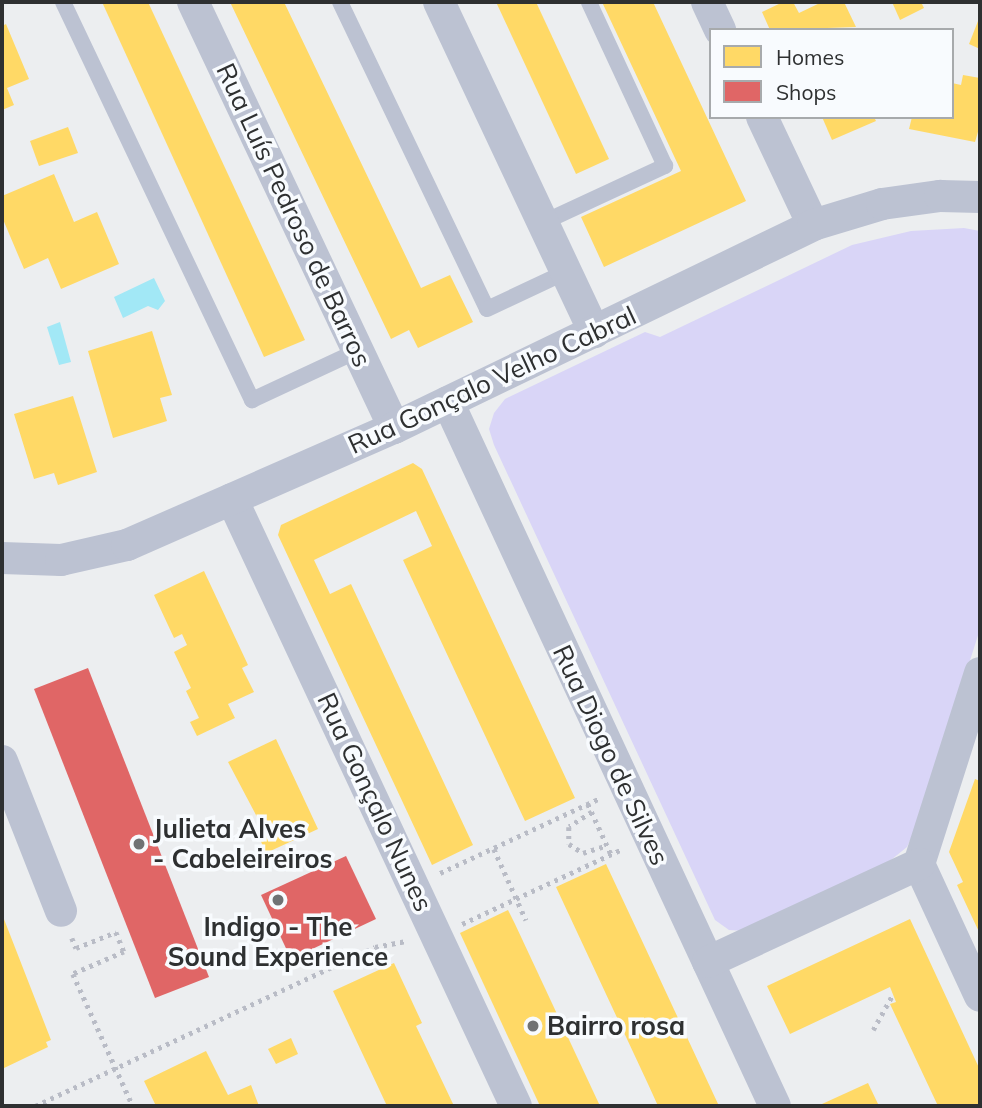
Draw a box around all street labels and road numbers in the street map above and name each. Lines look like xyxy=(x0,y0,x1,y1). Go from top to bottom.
street label: Rua Luís Pedroso de Barros xyxy=(210,58,378,372)
street label: Rua Gonçalo Velho Cabral xyxy=(343,299,641,461)
street label: Rua Diogo de Silves xyxy=(546,640,676,870)
street label: Rua Gonçalo Nunes xyxy=(311,688,439,916)

